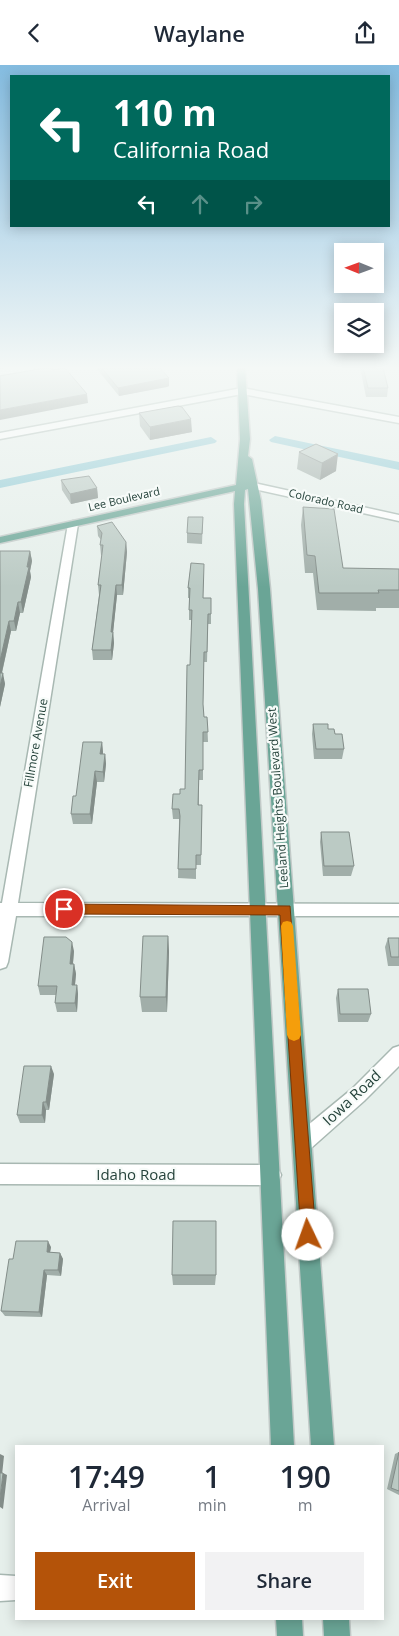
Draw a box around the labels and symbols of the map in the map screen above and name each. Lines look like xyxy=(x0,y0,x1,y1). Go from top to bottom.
north arrow xyxy=(334,243,384,293)
street label: Lee Boulevard xyxy=(87,483,161,514)
street label: Colorado Road xyxy=(287,485,365,516)
street label: Fillmore Avenue xyxy=(19,697,52,789)
street label: Leeland Heights Boulevard West xyxy=(263,707,292,889)
pin xyxy=(43,888,85,930)
street label: Iowa Road xyxy=(318,1065,385,1129)
street label: Idaho Road xyxy=(96,1164,176,1184)
position arrow xyxy=(281,1208,333,1260)

